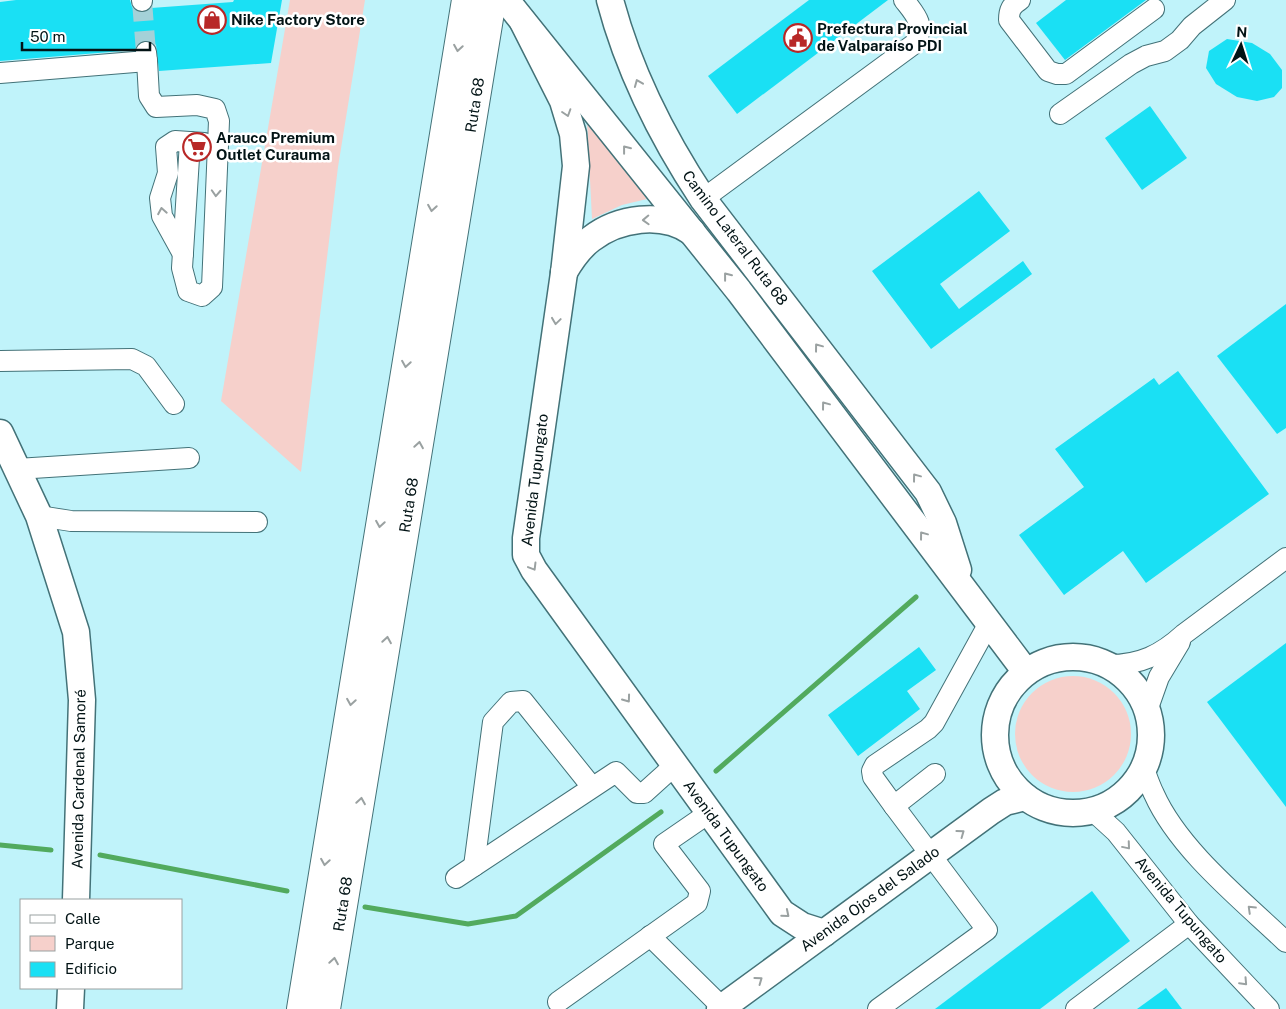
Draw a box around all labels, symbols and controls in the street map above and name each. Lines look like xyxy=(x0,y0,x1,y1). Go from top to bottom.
shop icon: Nike Factory Store xyxy=(197,5,227,35)
place label: Nike Factory Store xyxy=(231,11,365,28)
scale bar xyxy=(22,20,150,52)
place label: Prefectura Provincial de Valparaíso PDI xyxy=(817,20,968,54)
north arrow xyxy=(1216,20,1266,70)
public building icon: Prefectura Provincial de Valparaíso PDI xyxy=(783,23,813,53)
text: N xyxy=(1236,24,1248,40)
text: 50 m xyxy=(30,28,65,45)
one-way arrow xyxy=(453,44,464,52)
street label: Ruta 68 xyxy=(462,76,487,134)
one-way arrow xyxy=(634,79,644,88)
one-way arrow xyxy=(561,108,571,117)
place label: Arauco Premium Outlet Curauma xyxy=(216,129,335,163)
supermarket icon: Arauco Premium Outlet Curauma xyxy=(182,132,212,162)
one-way arrow xyxy=(623,146,631,155)
street label: Camino Lateral Ruta 68 xyxy=(679,167,792,308)
one-way arrow xyxy=(211,189,222,197)
one-way arrow xyxy=(427,204,437,213)
one-way arrow xyxy=(158,206,168,215)
one-way arrow xyxy=(642,215,650,225)
one-way arrow xyxy=(724,273,732,282)
one-way arrow xyxy=(551,317,562,325)
one-way arrow xyxy=(815,344,823,353)
one-way arrow xyxy=(402,360,412,368)
one-way arrow xyxy=(823,402,831,411)
street label: Avenida Tupungato xyxy=(518,413,551,547)
one-way arrow xyxy=(413,441,423,450)
one-way arrow xyxy=(913,473,922,483)
street label: Ruta 68 xyxy=(396,476,421,534)
one-way arrow xyxy=(376,520,386,529)
one-way arrow xyxy=(920,531,929,541)
one-way arrow xyxy=(526,562,536,571)
one-way arrow xyxy=(381,636,392,644)
street label: Avenida Cardenal Samoré xyxy=(68,689,89,869)
one-way arrow xyxy=(621,693,630,703)
one-way arrow xyxy=(347,698,357,706)
street label: Avenida Tupungato xyxy=(680,777,772,895)
one-way arrow xyxy=(355,796,365,805)
one-way arrow xyxy=(955,830,964,838)
one-way arrow xyxy=(1121,840,1130,849)
street label: Avenida Ojos del Salado xyxy=(797,843,942,955)
street label: Avenida Tupungato xyxy=(1132,853,1231,966)
one-way arrow xyxy=(320,858,330,867)
street label: Ruta 68 xyxy=(330,875,355,933)
legend xyxy=(20,899,182,989)
one-way arrow xyxy=(1247,905,1256,914)
one-way arrow xyxy=(780,909,789,918)
text: Calle xyxy=(65,910,101,927)
text: Parque xyxy=(65,935,115,952)
one-way arrow xyxy=(329,957,339,965)
text: Edificio xyxy=(65,960,117,977)
one-way arrow xyxy=(753,977,763,986)
one-way arrow xyxy=(1238,977,1247,986)

